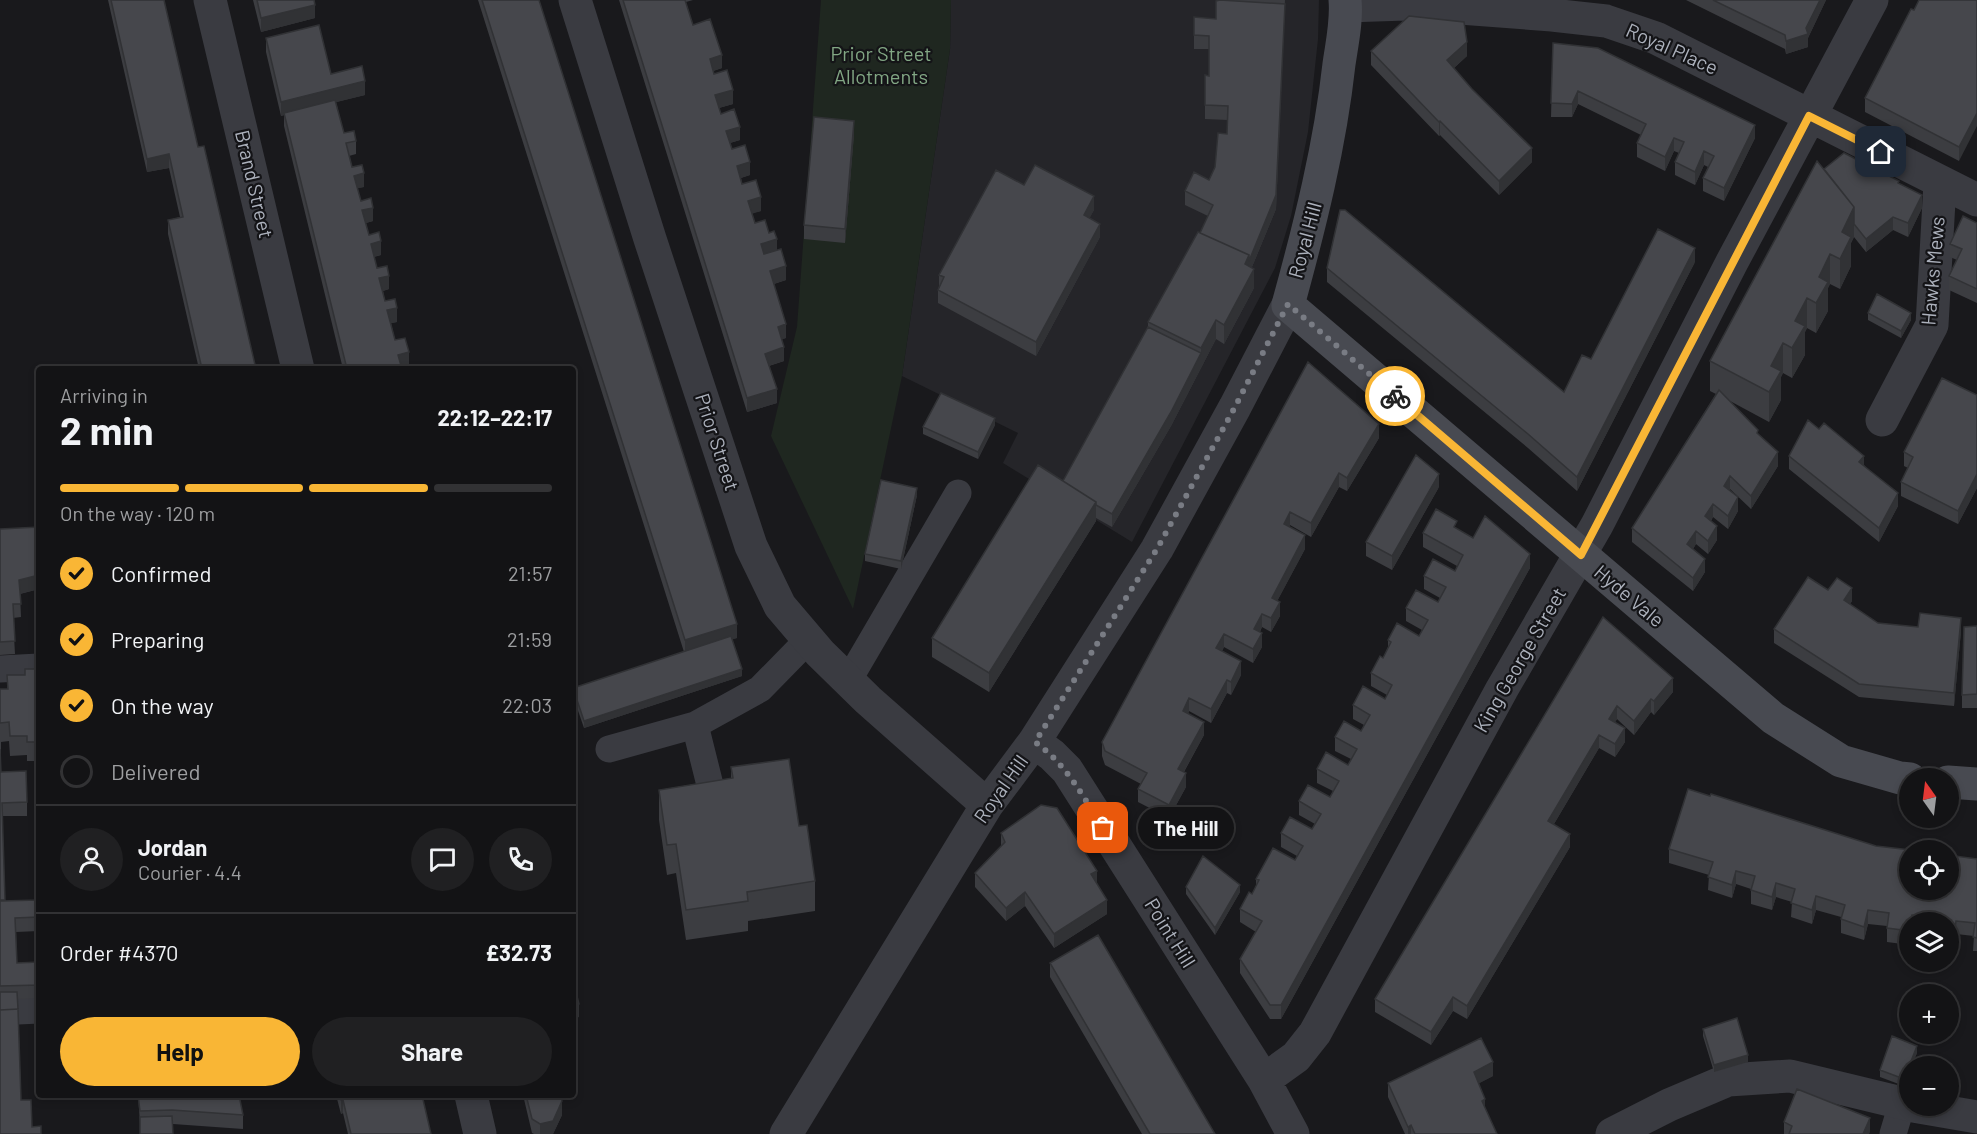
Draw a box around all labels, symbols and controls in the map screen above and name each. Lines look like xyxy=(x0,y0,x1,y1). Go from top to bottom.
street label: Royal Place xyxy=(1623,17,1722,79)
park label: Prior Street Allotments xyxy=(831,41,932,88)
pin xyxy=(1855,126,1906,177)
street label: Brand Street xyxy=(231,127,279,240)
icon: home xyxy=(1864,135,1897,168)
street label: Royal Hill xyxy=(1282,199,1326,280)
street label: Hawks Mews xyxy=(1915,215,1949,326)
courier xyxy=(1365,366,1425,426)
icon: bike xyxy=(1379,380,1412,413)
text: Arriving in xyxy=(60,383,148,407)
street label: Prior Street xyxy=(691,390,745,493)
text: 22:12–22:17 xyxy=(437,404,552,430)
text: 2 min xyxy=(60,406,153,453)
text: On the way · 120 m xyxy=(60,501,215,525)
icon: check xyxy=(60,557,93,590)
street label: Hyde Vale xyxy=(1590,559,1669,631)
text: Confirmed xyxy=(111,560,211,586)
text: 21:57 xyxy=(508,561,552,585)
street label: King George Street xyxy=(1468,583,1570,736)
icon: check xyxy=(60,623,93,656)
text: Preparing xyxy=(111,626,204,652)
text: 21:59 xyxy=(507,627,552,651)
icon: check xyxy=(60,689,93,722)
text: On the way xyxy=(111,692,214,718)
text: 22:03 xyxy=(502,693,552,717)
street label: Royal Hill xyxy=(968,750,1032,827)
text: Delivered xyxy=(111,758,200,784)
north arrow xyxy=(1899,768,1959,828)
map controls xyxy=(1899,768,1959,1116)
pin xyxy=(1077,802,1128,853)
callout: The Hill xyxy=(1139,807,1235,849)
icon: bag xyxy=(1086,811,1119,844)
text: The Hill xyxy=(1154,816,1218,840)
button: person xyxy=(60,828,123,891)
button: chat xyxy=(411,828,474,891)
button: phone xyxy=(489,828,552,891)
text: Jordan xyxy=(138,834,207,860)
button: locate xyxy=(1899,840,1959,900)
text: Courier · 4.4 xyxy=(138,860,242,884)
street label: Point Hill xyxy=(1140,893,1201,971)
button: layers xyxy=(1899,912,1959,972)
text: Order #4370 xyxy=(60,939,179,965)
text: £32.73 xyxy=(486,939,552,965)
button: + xyxy=(1899,984,1959,1044)
button: Help xyxy=(60,1017,300,1086)
button: Share xyxy=(312,1017,552,1086)
button: − xyxy=(1899,1056,1959,1116)

